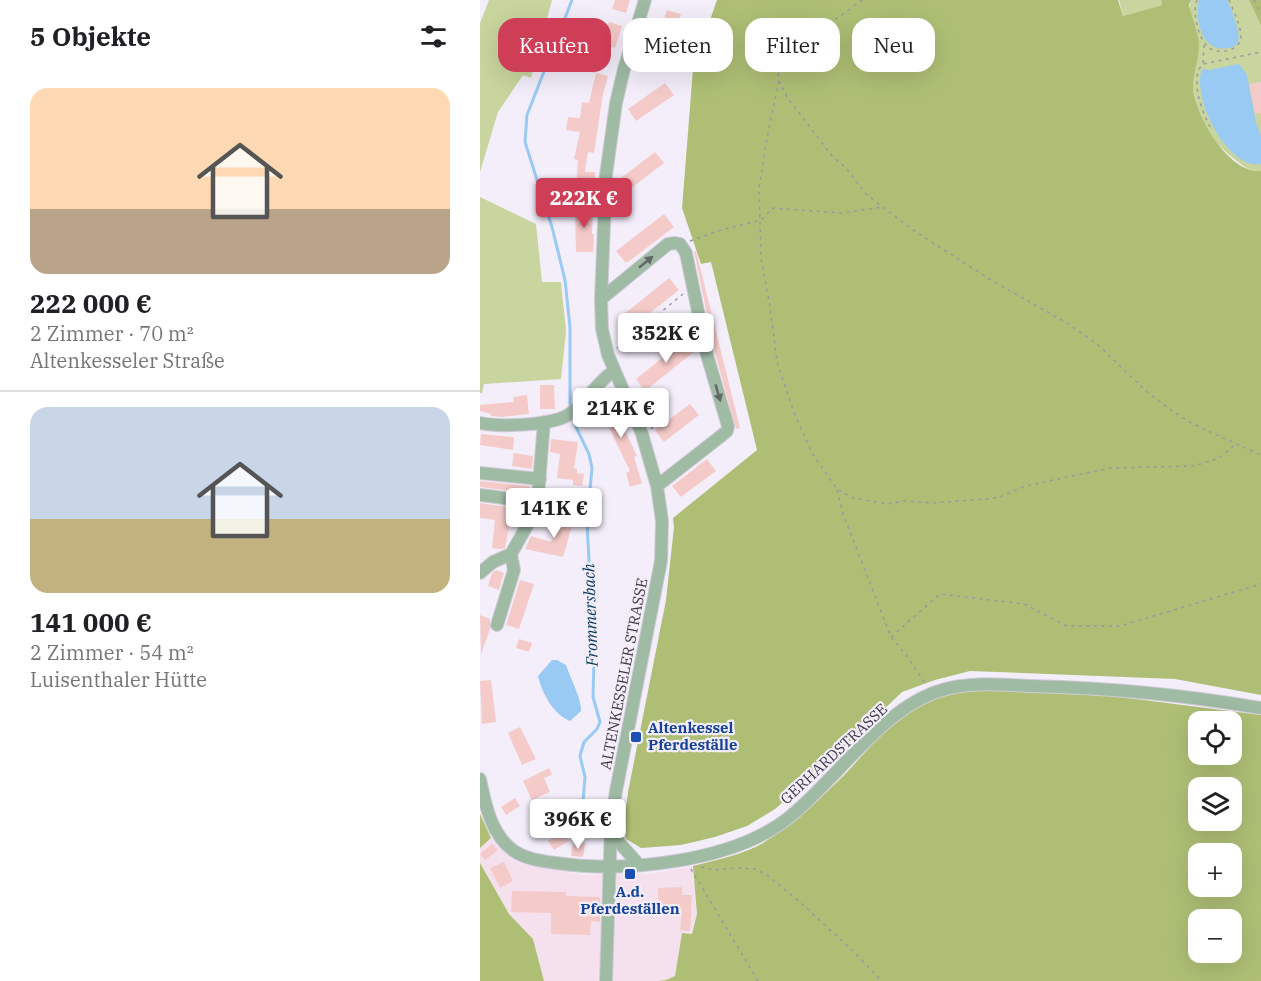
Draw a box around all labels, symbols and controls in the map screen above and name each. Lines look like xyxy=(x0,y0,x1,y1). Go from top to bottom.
chip: Kaufen xyxy=(498,18,611,72)
chip: Mieten xyxy=(623,18,733,72)
chip: Filter xyxy=(745,18,840,72)
chip: Neu xyxy=(852,18,935,72)
text: 5 Objekte xyxy=(30,19,151,53)
icon: filters xyxy=(417,20,450,53)
icon: home xyxy=(186,127,294,235)
pin: 222K € xyxy=(535,178,633,229)
text: 222K € xyxy=(550,184,618,211)
one-way arrow xyxy=(638,256,654,269)
text: 222 000 € xyxy=(30,286,152,320)
pin: 352K € xyxy=(617,313,715,364)
text: 352K € xyxy=(632,319,700,346)
text: 2 Zimmer · 70 m² xyxy=(30,320,194,347)
text: Altenkesseler Straße xyxy=(30,347,225,374)
one-way arrow xyxy=(714,384,723,402)
pin: 214K € xyxy=(572,388,670,439)
text: 214K € xyxy=(587,394,655,421)
icon: home xyxy=(186,446,294,554)
pin: 141K € xyxy=(505,488,603,539)
text: 141K € xyxy=(520,494,588,521)
water label: Frommersbach xyxy=(578,563,602,668)
street label: ALTENKESSELER STRASSE xyxy=(596,576,651,771)
text: 141 000 € xyxy=(30,605,152,639)
text: 2 Zimmer · 54 m² xyxy=(30,639,194,666)
text: Luisenthaler Hütte xyxy=(30,666,207,693)
street label: GERHARDSTRASSE xyxy=(776,699,891,808)
map controls xyxy=(1188,711,1242,963)
button: locate xyxy=(1188,711,1242,765)
place label: Altenkessel Pferdeställe xyxy=(648,718,737,754)
marker: Altenkessel Pferdeställe xyxy=(629,730,643,744)
button: layers xyxy=(1188,777,1242,831)
pin: 396K € xyxy=(529,799,627,850)
text: 396K € xyxy=(544,805,612,832)
button: + xyxy=(1188,843,1242,897)
marker: A.d. Pferdeställen xyxy=(623,867,637,881)
place label: A.d. Pferdeställen xyxy=(580,882,680,918)
button: − xyxy=(1188,909,1242,963)

